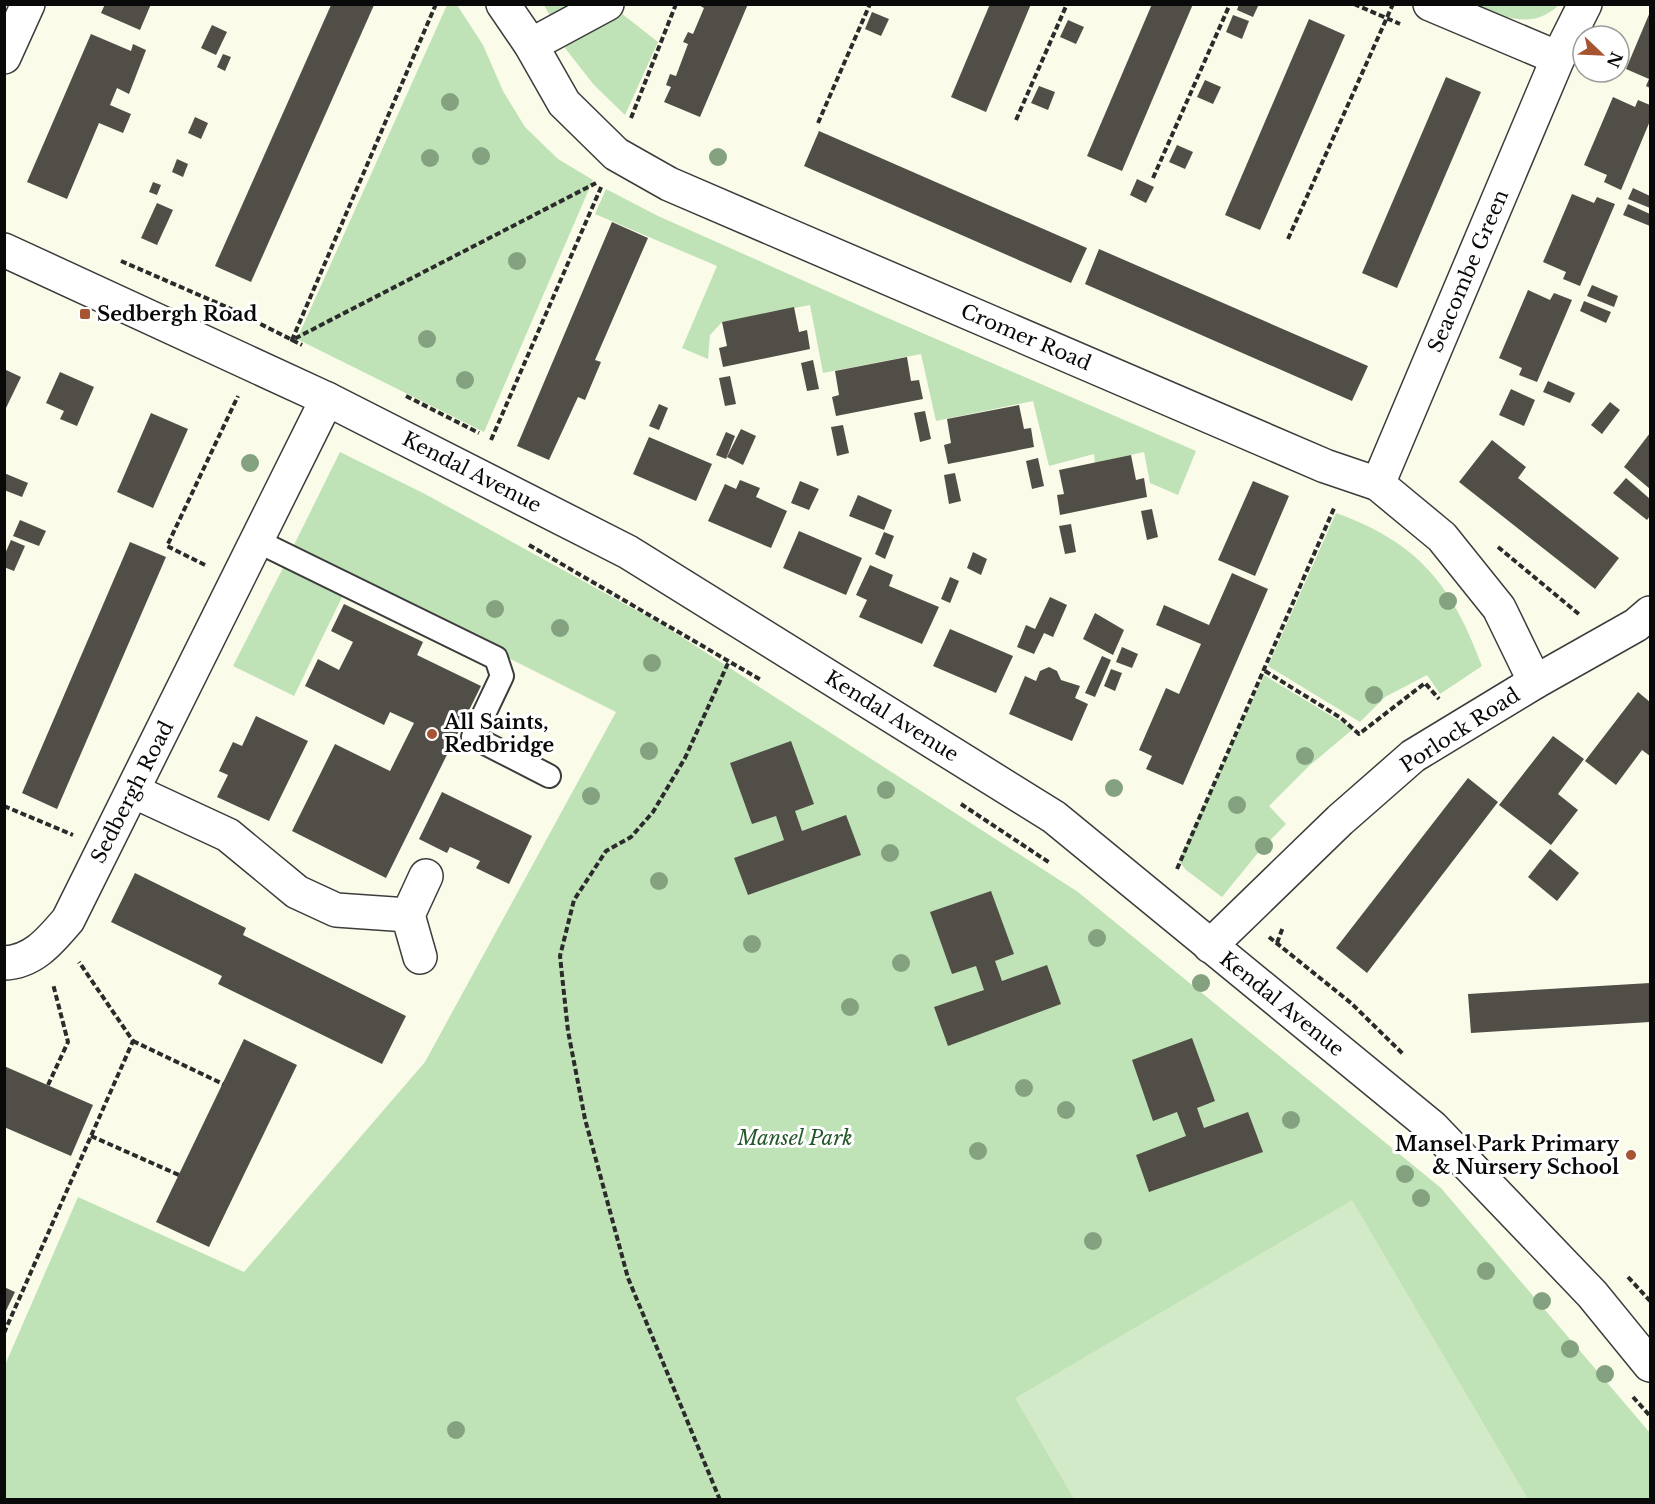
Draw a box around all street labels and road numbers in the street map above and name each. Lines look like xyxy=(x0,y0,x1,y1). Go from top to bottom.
street label: Seacombe Green xyxy=(1423,186,1513,356)
street label: Cromer Road xyxy=(957,299,1095,375)
street label: Kendal Avenue xyxy=(399,427,545,517)
street label: Kendal Avenue xyxy=(821,665,963,767)
street label: Porlock Road xyxy=(1396,683,1524,777)
street label: Sedbergh Road xyxy=(86,717,178,867)
street label: Kendal Avenue xyxy=(1215,947,1349,1061)

